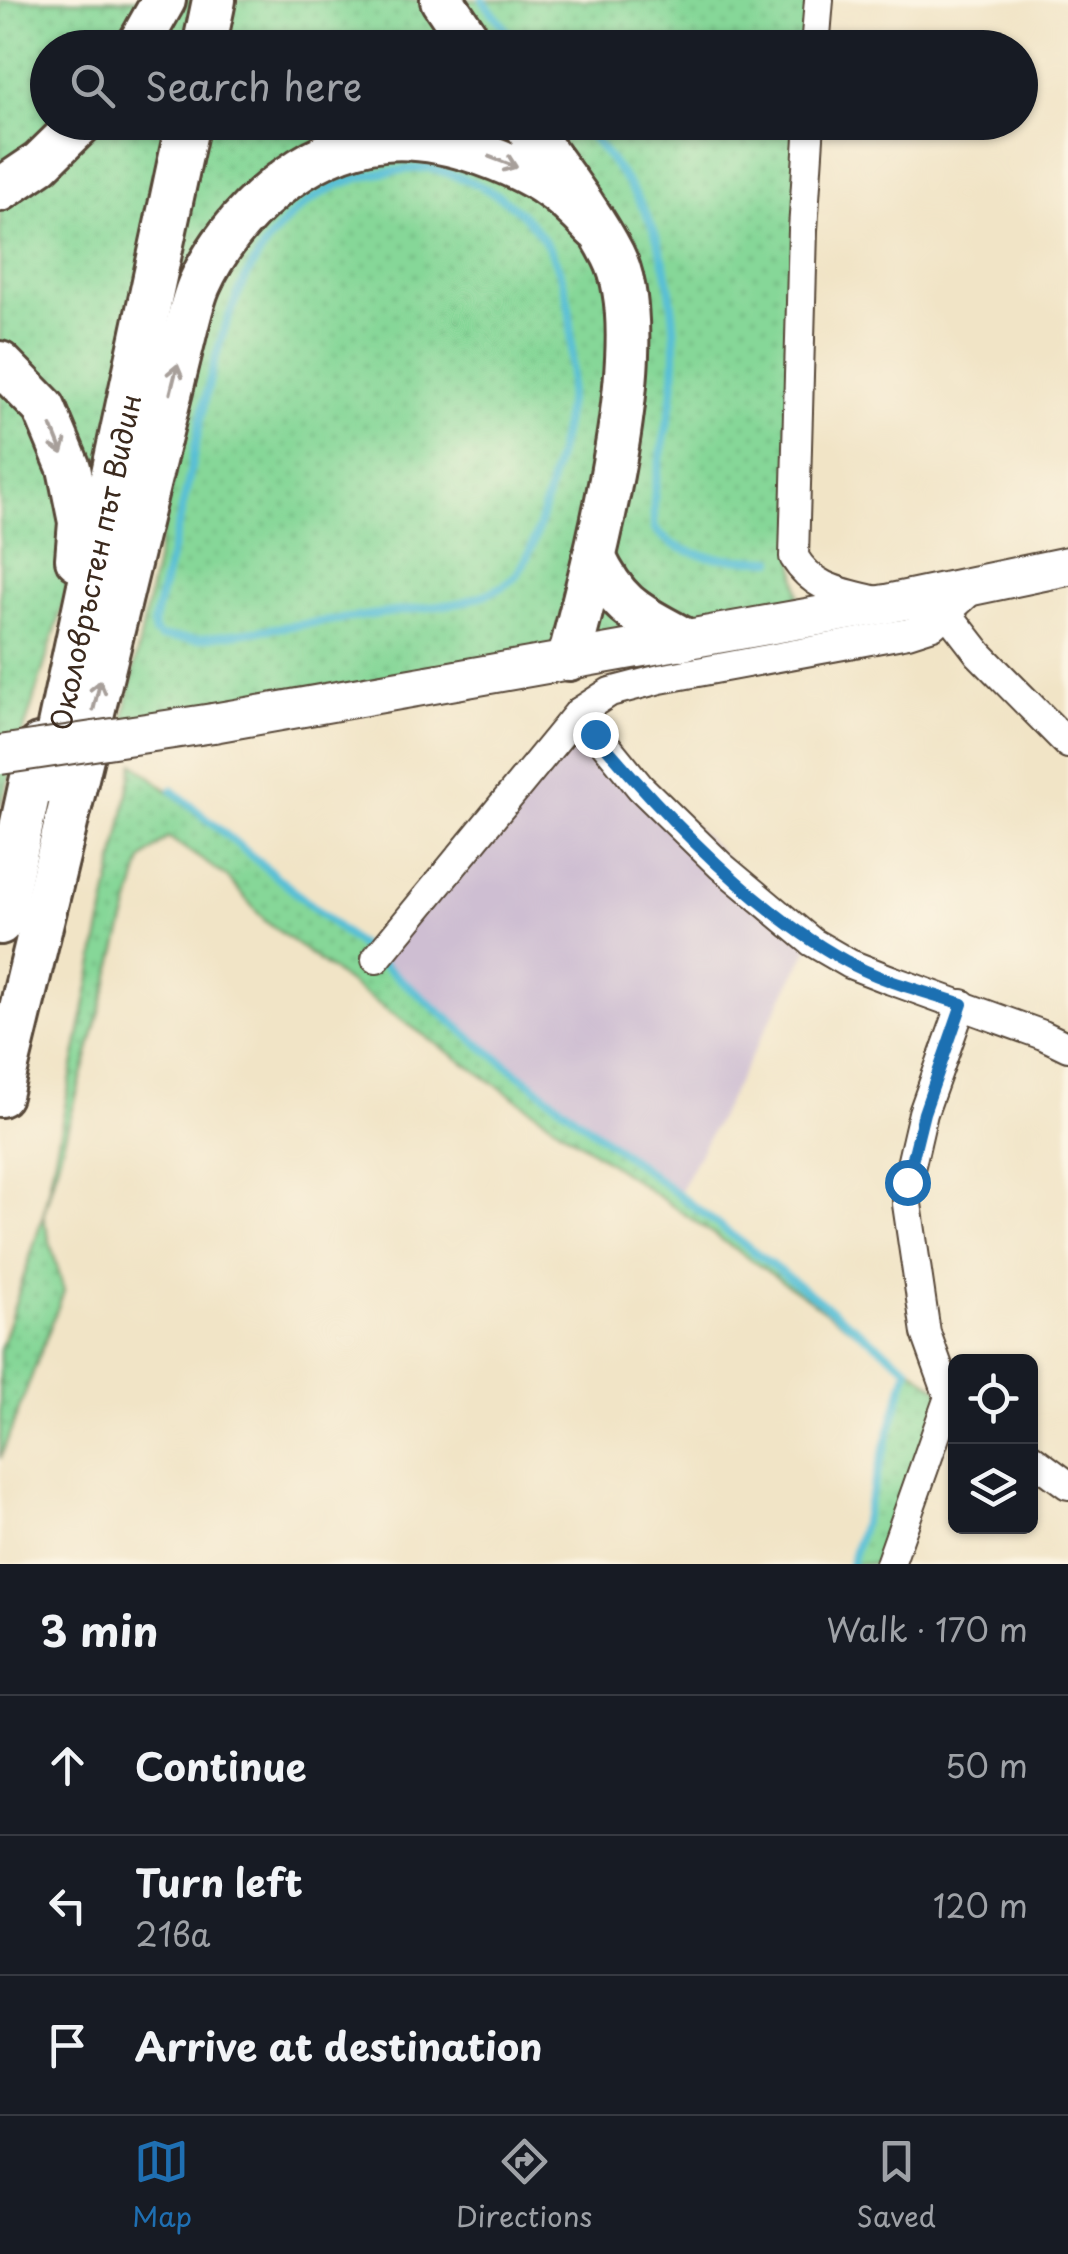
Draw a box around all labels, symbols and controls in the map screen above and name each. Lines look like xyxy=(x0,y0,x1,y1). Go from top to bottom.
search box xyxy=(30,30,1038,140)
text: Search here xyxy=(145,57,362,114)
icon: search xyxy=(65,58,120,113)
one-way arrow xyxy=(487,154,518,172)
one-way arrow xyxy=(166,364,184,396)
street label: Околовръстен път Видин xyxy=(37,390,151,734)
one-way arrow xyxy=(50,424,68,455)
one-way arrow xyxy=(89,680,107,712)
route end xyxy=(573,712,619,758)
route start xyxy=(885,1160,931,1206)
map controls xyxy=(948,1354,1038,1534)
button: locate xyxy=(948,1354,1038,1444)
button: layers xyxy=(948,1444,1038,1534)
text: 3 min xyxy=(40,1598,158,1661)
text: Walk · 170 m xyxy=(826,1605,1028,1653)
text: Continue xyxy=(135,1737,306,1794)
icon: ahead xyxy=(40,1738,95,1793)
text: 50 m xyxy=(945,1741,1028,1789)
text: Turn left xyxy=(135,1853,303,1910)
icon: left xyxy=(40,1878,95,1933)
text: 120 m xyxy=(933,1881,1028,1929)
text: 21ва xyxy=(135,1910,210,1958)
text: Arrive at destination xyxy=(135,2017,543,2074)
icon: arrive xyxy=(40,2018,95,2073)
tab: Map xyxy=(132,2134,192,2237)
tab: Directions xyxy=(456,2134,592,2237)
tab: Saved xyxy=(856,2134,936,2237)

